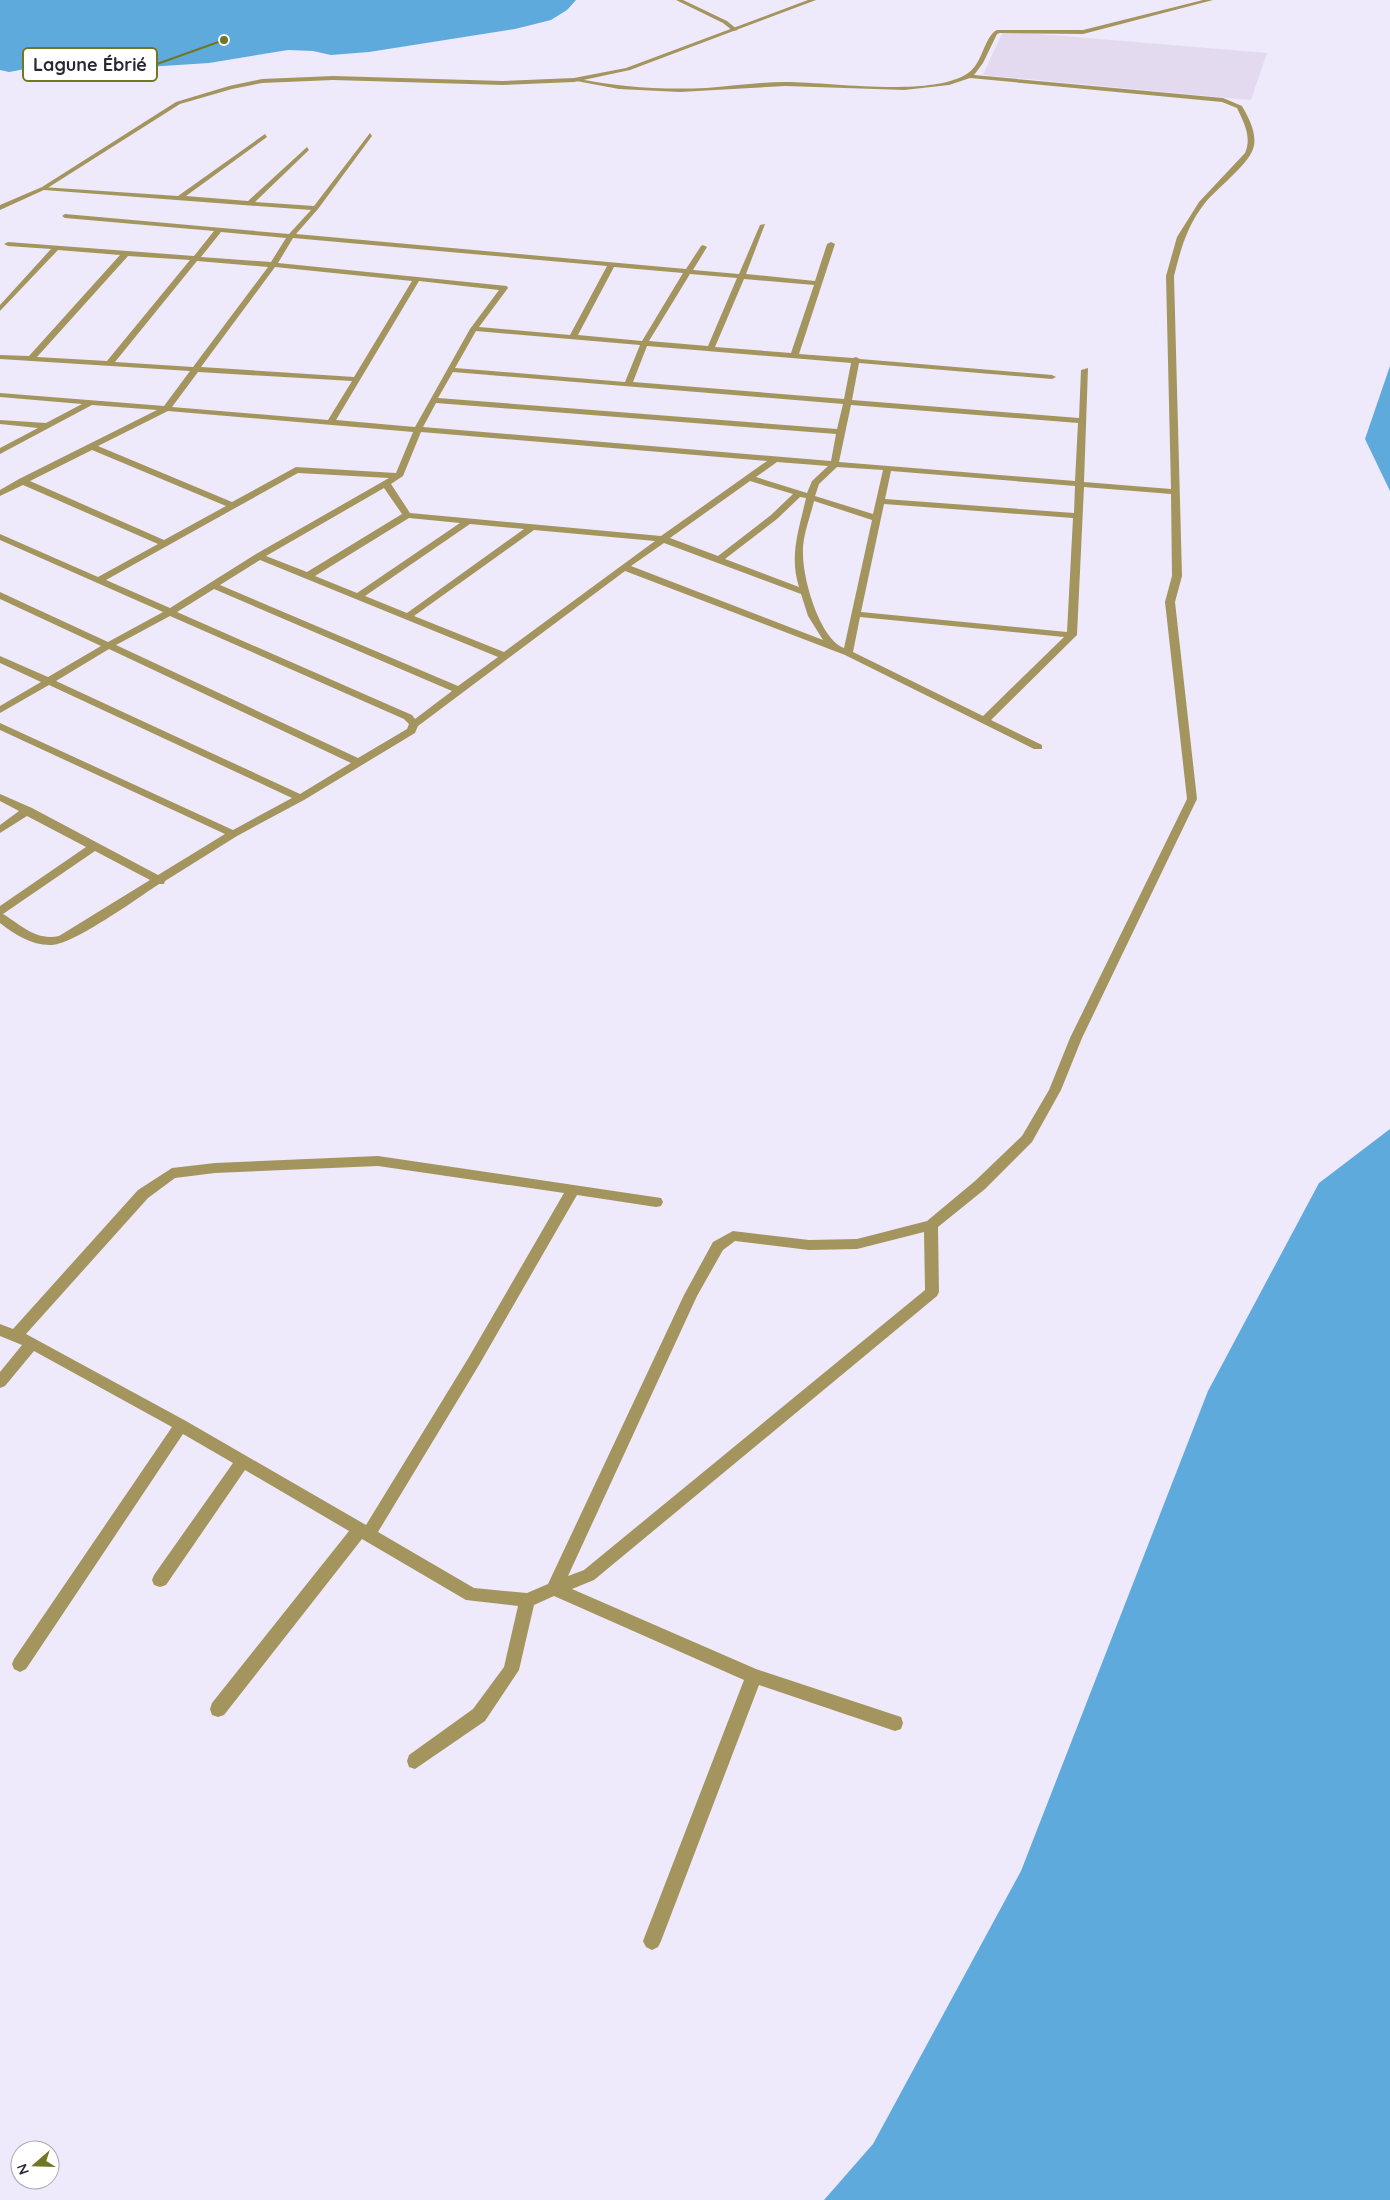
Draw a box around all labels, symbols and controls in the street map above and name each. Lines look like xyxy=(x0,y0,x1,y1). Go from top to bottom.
callout: Lagune Ébrié xyxy=(23,48,157,81)
text: Lagune Ébrié xyxy=(33,53,147,76)
north arrow xyxy=(10,2140,60,2190)
text: N xyxy=(13,2162,33,2177)

